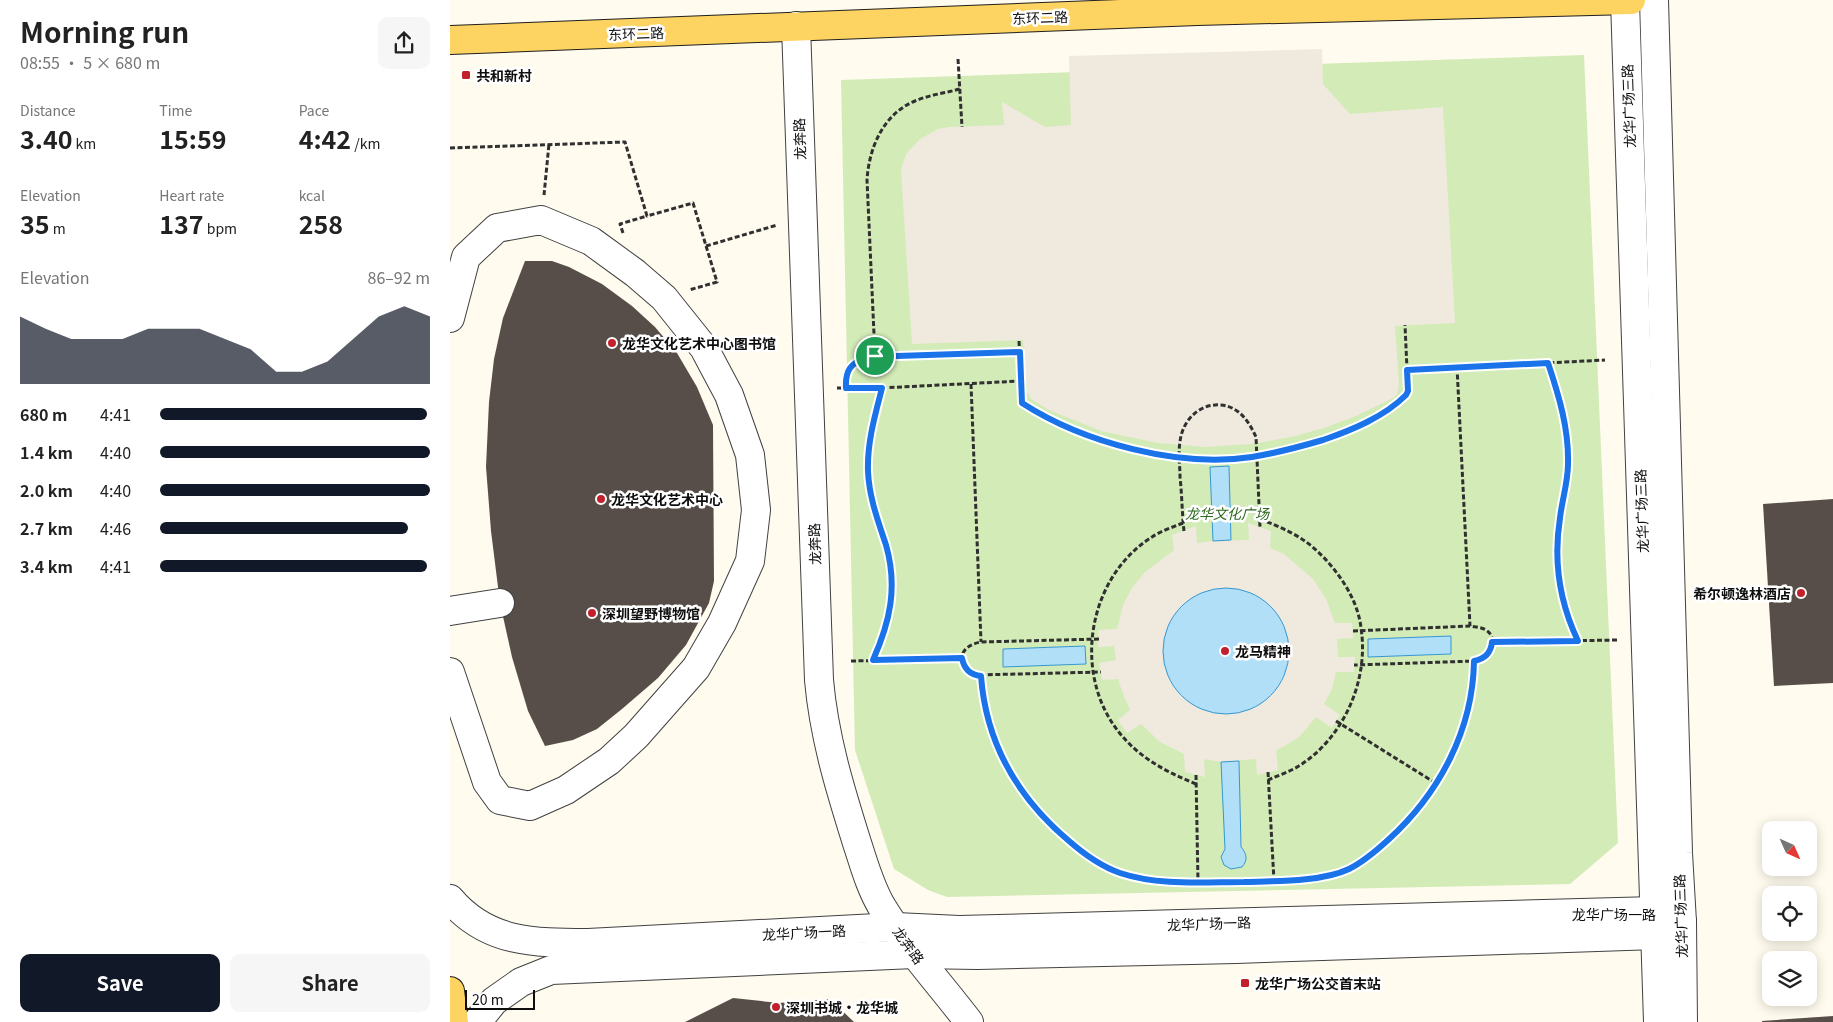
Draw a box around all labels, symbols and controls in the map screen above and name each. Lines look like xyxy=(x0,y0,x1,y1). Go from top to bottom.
street label: 东环二路 xyxy=(1012,6,1068,28)
text: Morning run xyxy=(20,11,189,51)
button: share xyxy=(378,17,430,69)
street label: 东环二路 xyxy=(608,22,664,44)
text: 08:55 · 5 × 680 m xyxy=(20,50,160,74)
street label: 龙华广场三路 xyxy=(1617,64,1639,148)
place label: 共和新村 xyxy=(476,65,532,85)
marker: 共和新村 xyxy=(460,69,472,81)
text: Distance xyxy=(20,100,76,120)
text: Time xyxy=(159,100,192,120)
text: Pace xyxy=(299,100,329,120)
street label: 龙奔路 xyxy=(788,118,810,160)
text: 3.40 xyxy=(20,120,72,156)
text: 15:59 xyxy=(159,120,226,156)
text: 4:42 xyxy=(299,120,351,156)
text: km xyxy=(72,133,96,153)
text: /km xyxy=(351,133,380,153)
text: Elevation xyxy=(20,185,81,205)
text: Heart rate xyxy=(159,185,224,205)
text: kcal xyxy=(299,185,325,205)
text: 35 xyxy=(20,205,50,241)
text: 137 xyxy=(159,205,204,241)
text: 258 xyxy=(299,205,343,241)
text: m xyxy=(50,218,66,238)
text: bpm xyxy=(204,218,237,238)
text: Elevation xyxy=(20,265,89,289)
text: 86–92 m xyxy=(368,265,430,289)
place label: 龙华文化艺术中心图书馆 xyxy=(622,333,776,353)
pin xyxy=(854,335,896,377)
marker: 龙华文化艺术中心图书馆 xyxy=(606,337,618,349)
icon: arrive xyxy=(861,342,889,370)
text: 680 m xyxy=(20,402,67,426)
text: 4:41 xyxy=(100,402,131,426)
text: 1.4 km xyxy=(20,440,73,464)
text: 4:40 xyxy=(100,440,131,464)
street label: 龙华广场三路 xyxy=(1630,469,1652,553)
text: 2.0 km xyxy=(20,478,73,502)
text: 4:40 xyxy=(100,478,131,502)
place label: 龙华文化艺术中心 xyxy=(611,489,723,509)
marker: 龙华文化艺术中心 xyxy=(595,493,607,505)
park label: 龙华文化广场 xyxy=(1185,503,1270,523)
text: 2.7 km xyxy=(20,516,73,540)
text: 4:46 xyxy=(100,516,131,540)
street label: 龙奔路 xyxy=(803,523,825,565)
text: 3.4 km xyxy=(20,554,73,578)
text: 4:41 xyxy=(100,554,131,578)
place label: 希尔顿逸林酒店 xyxy=(1693,583,1791,603)
marker: 希尔顿逸林酒店 xyxy=(1795,587,1807,599)
place label: 深圳望野博物馆 xyxy=(602,603,700,623)
marker: 深圳望野博物馆 xyxy=(586,607,598,619)
place label: 龙马精神 xyxy=(1235,641,1291,661)
marker: 龙马精神 xyxy=(1219,645,1231,657)
north arrow xyxy=(1762,821,1818,876)
map controls xyxy=(1762,821,1817,1006)
street label: 龙华广场三路 xyxy=(1669,874,1691,958)
button: locate xyxy=(1762,886,1817,941)
street label: 龙华广场一路 xyxy=(1572,904,1656,924)
street label: 龙华广场一路 xyxy=(1167,912,1251,934)
street label: 龙华广场一路 xyxy=(762,920,846,944)
street label: 龙奔路 xyxy=(889,922,929,968)
button: layers xyxy=(1762,951,1817,1006)
button: Save xyxy=(20,954,220,1012)
button: Share xyxy=(230,954,430,1012)
place label: 龙华广场公交首末站 xyxy=(1255,973,1381,993)
marker: 龙华广场公交首末站 xyxy=(1239,977,1251,989)
scale bar xyxy=(465,987,535,1010)
text: 20 m xyxy=(472,989,504,1009)
place label: 深圳书城·龙华城 xyxy=(786,997,898,1017)
marker: 深圳书城·龙华城 xyxy=(770,1001,782,1013)

